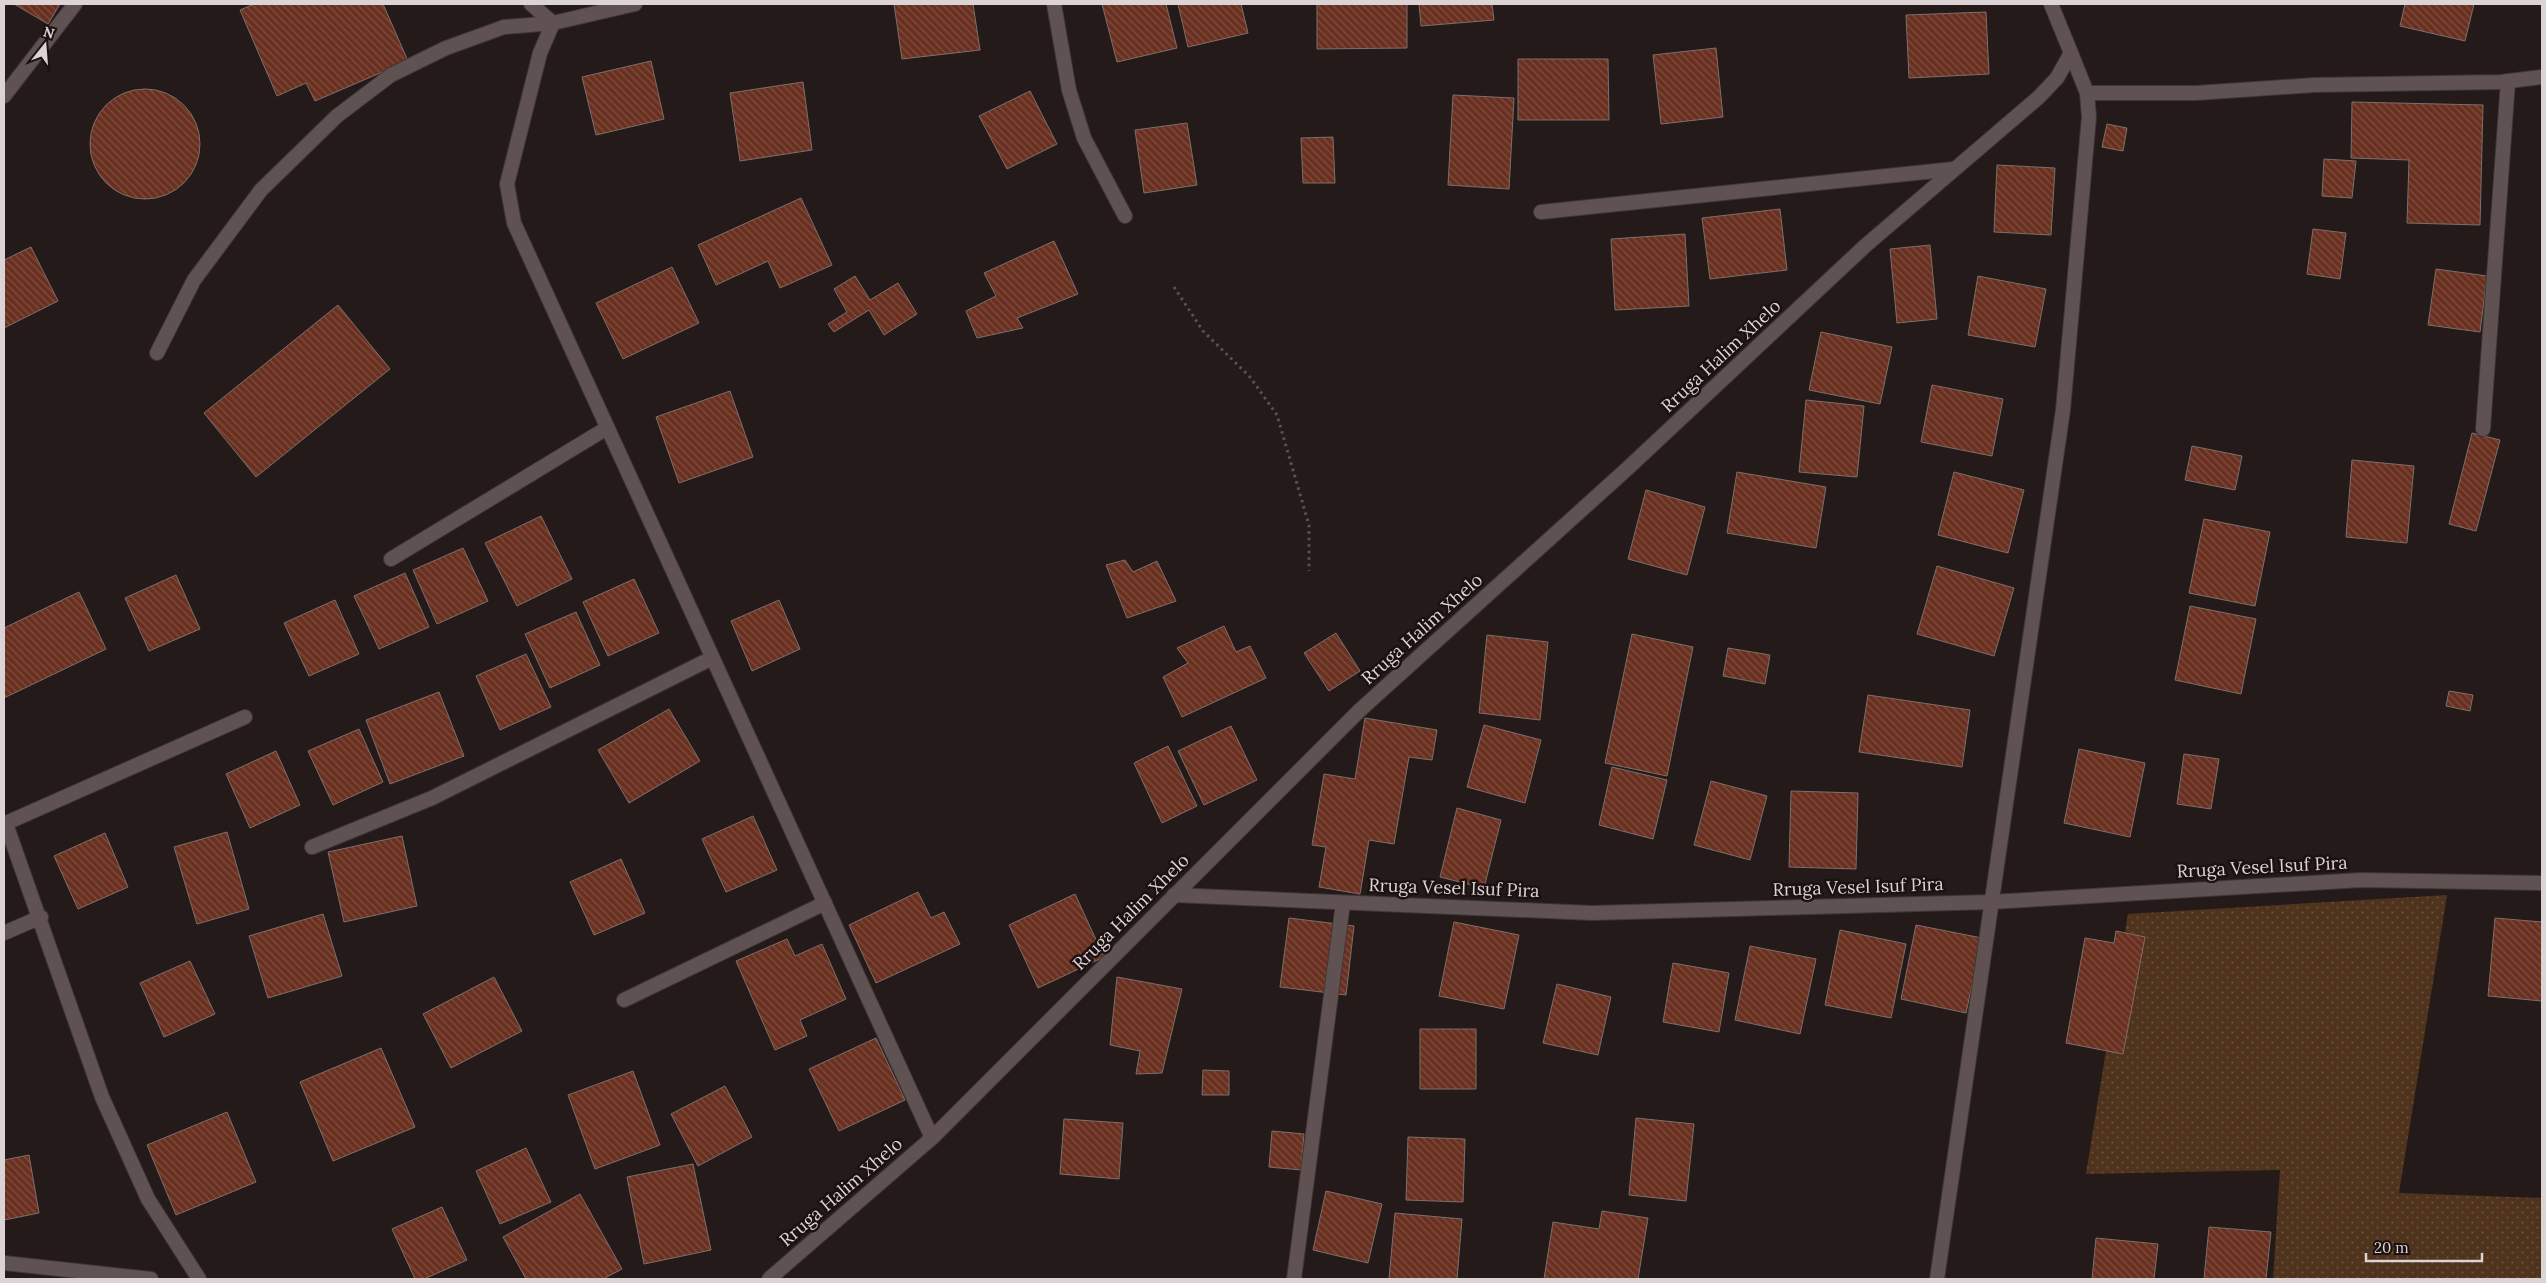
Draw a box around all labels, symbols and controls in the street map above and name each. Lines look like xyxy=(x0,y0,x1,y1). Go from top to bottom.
north arrow xyxy=(20,20,70,70)
text: N xyxy=(41,22,57,43)
street label: Rruga Halim Xhelo xyxy=(1656,294,1785,417)
street label: Rruga Halim Xhelo xyxy=(1356,568,1487,689)
street label: Rruga Halim Xhelo xyxy=(1068,849,1194,975)
street label: Rruga Vesel Isuf Pira xyxy=(2176,851,2348,882)
street label: Rruga Vesel Isuf Pira xyxy=(1772,872,1944,901)
street label: Rruga Vesel Isuf Pira xyxy=(1368,873,1540,902)
street label: Rruga Halim Xhelo xyxy=(774,1132,907,1251)
scale bar xyxy=(2366,1230,2482,1262)
text: 20 m xyxy=(2374,1238,2409,1257)

